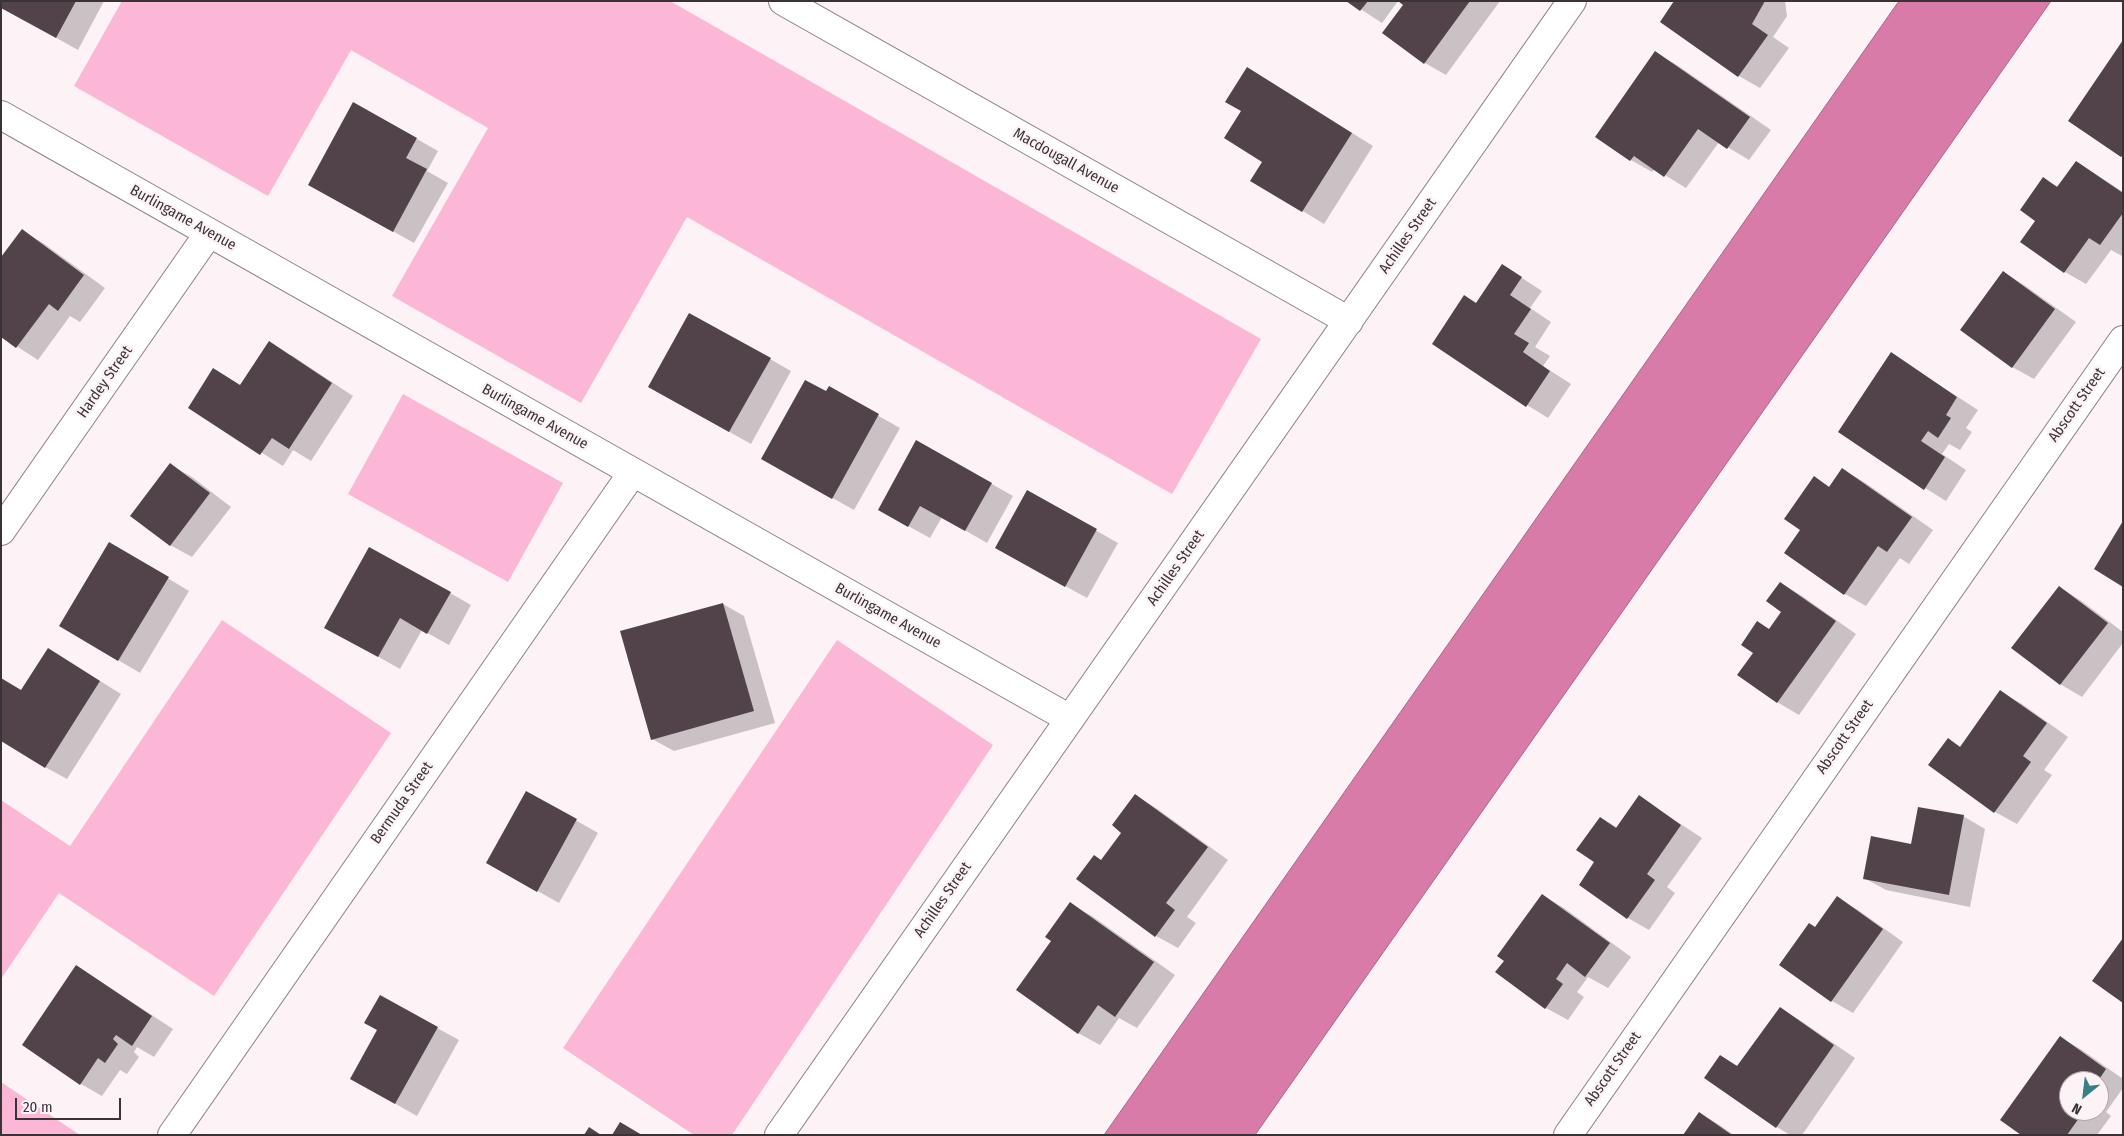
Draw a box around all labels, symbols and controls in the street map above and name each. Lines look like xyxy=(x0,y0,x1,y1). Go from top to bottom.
street label: Macdougall Avenue xyxy=(1010,124,1122,198)
street label: Burlingame Avenue xyxy=(127,181,239,255)
street label: Achilles Street xyxy=(1375,195,1441,277)
street label: Hardey Street xyxy=(74,343,136,421)
street label: Abscott Street xyxy=(2045,364,2109,446)
street label: Burlingame Avenue xyxy=(479,380,591,454)
street label: Achilles Street xyxy=(1143,527,1209,609)
street label: Burlingame Avenue xyxy=(832,579,944,653)
street label: Abscott Street xyxy=(1813,696,1877,778)
street label: Bermuda Street xyxy=(367,759,437,847)
street label: Achilles Street xyxy=(910,859,976,941)
street label: Abscott Street xyxy=(1581,1028,1645,1110)
north arrow xyxy=(2059,1071,2109,1121)
scale bar xyxy=(18,1088,124,1120)
text: 20 m xyxy=(23,1098,53,1116)
text: N xyxy=(2069,1099,2085,1118)

